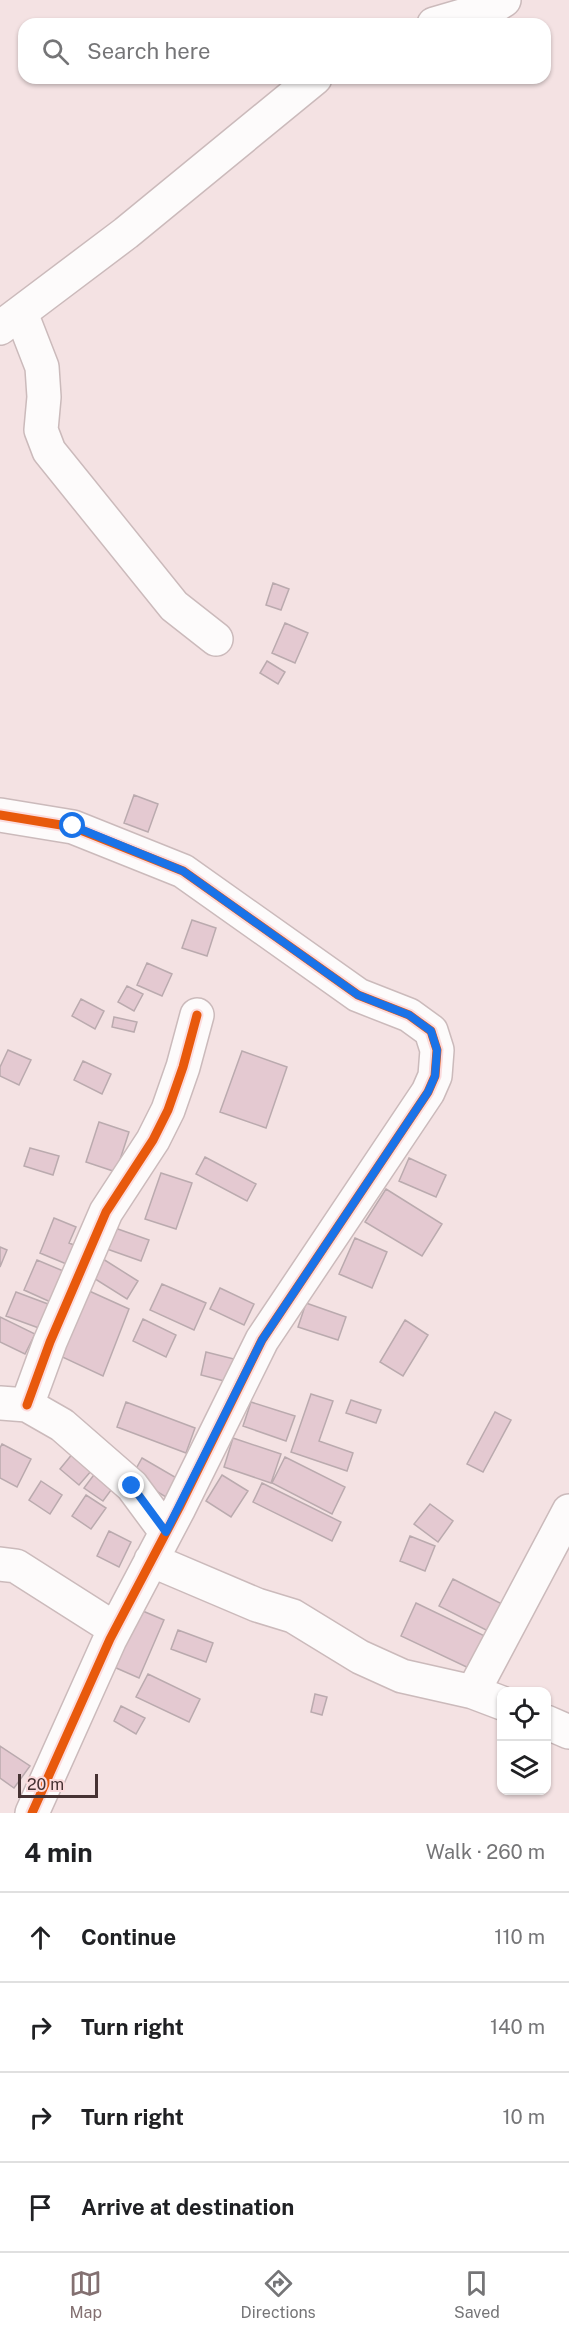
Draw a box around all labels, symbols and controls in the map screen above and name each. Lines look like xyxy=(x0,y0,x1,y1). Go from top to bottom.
search box xyxy=(18,18,551,84)
icon: search xyxy=(39,35,72,68)
text: Search here xyxy=(87,38,211,64)
route start xyxy=(59,812,85,838)
route end xyxy=(118,1472,144,1498)
map controls xyxy=(497,1687,551,1795)
button: locate xyxy=(497,1687,551,1741)
button: layers xyxy=(497,1741,551,1795)
scale bar xyxy=(18,1771,98,1798)
text: 20 m xyxy=(27,1775,64,1794)
text: 4 min xyxy=(24,1837,93,1868)
text: Walk · 260 m xyxy=(426,1840,545,1864)
icon: ahead xyxy=(24,1921,57,1954)
text: Continue xyxy=(81,1924,176,1950)
text: 110 m xyxy=(494,1925,545,1949)
icon: right xyxy=(24,2011,57,2044)
text: Turn right xyxy=(81,2014,184,2040)
text: 140 m xyxy=(490,2015,545,2039)
icon: right xyxy=(24,2101,57,2134)
text: Turn right xyxy=(81,2104,184,2130)
text: 10 m xyxy=(502,2105,545,2129)
icon: arrive xyxy=(24,2191,57,2224)
text: Arrive at destination xyxy=(81,2194,294,2220)
tab: Map xyxy=(69,2267,102,2322)
tab: Directions xyxy=(241,2267,316,2322)
tab: Saved xyxy=(454,2267,500,2322)

